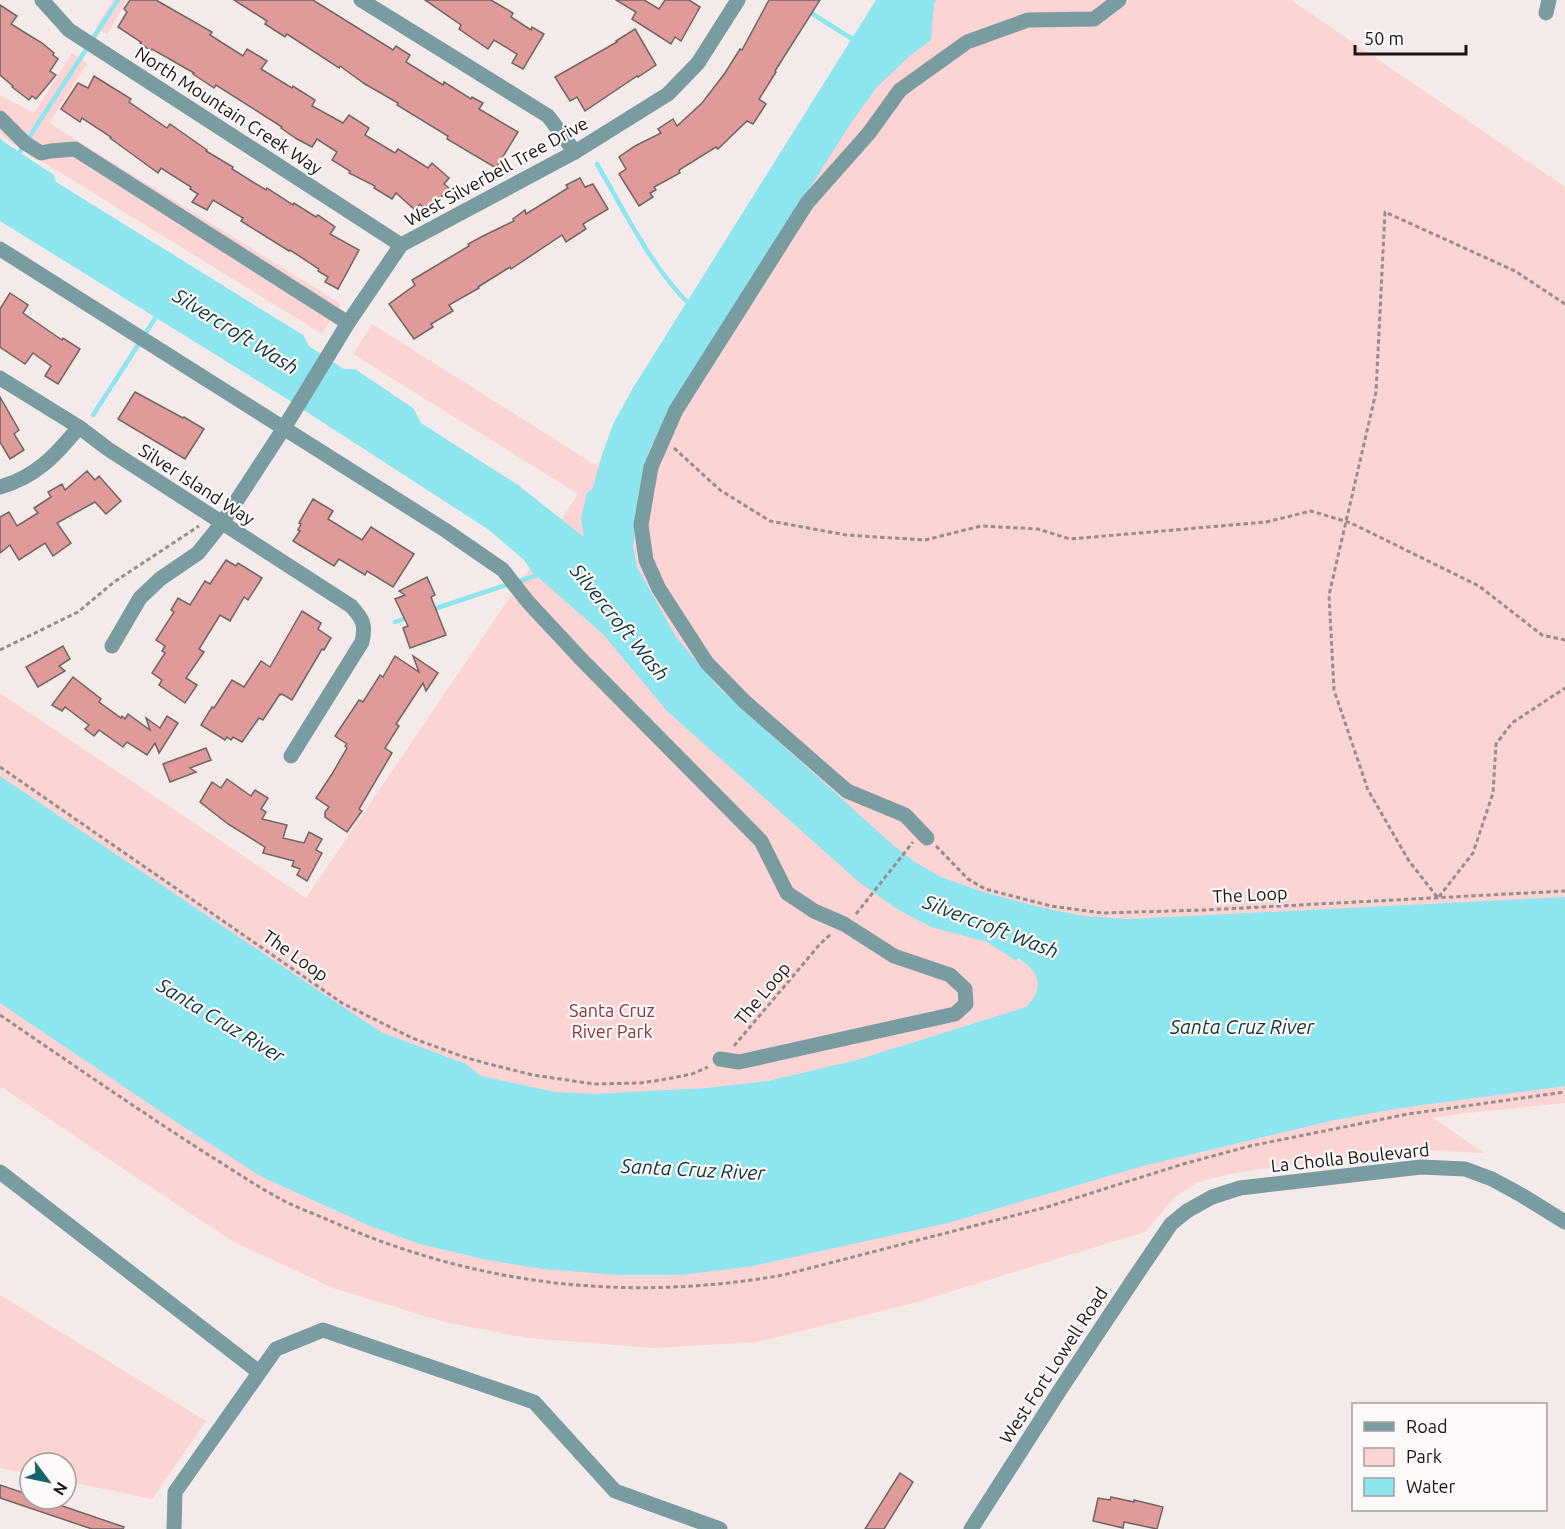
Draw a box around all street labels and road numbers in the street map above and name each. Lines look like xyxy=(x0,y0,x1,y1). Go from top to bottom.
street label: North Mountain Creek Way xyxy=(132,42,326,178)
street label: West Silverbell Tree Drive xyxy=(401,112,591,230)
street label: Silver Island Way xyxy=(135,439,259,529)
street label: The Loop xyxy=(1212,882,1288,906)
street label: The Loop xyxy=(260,925,332,985)
street label: The Loop xyxy=(730,958,794,1028)
street label: La Cholla Boulevard xyxy=(1270,1139,1430,1175)
street label: West Fort Lowell Road xyxy=(995,1283,1111,1447)

